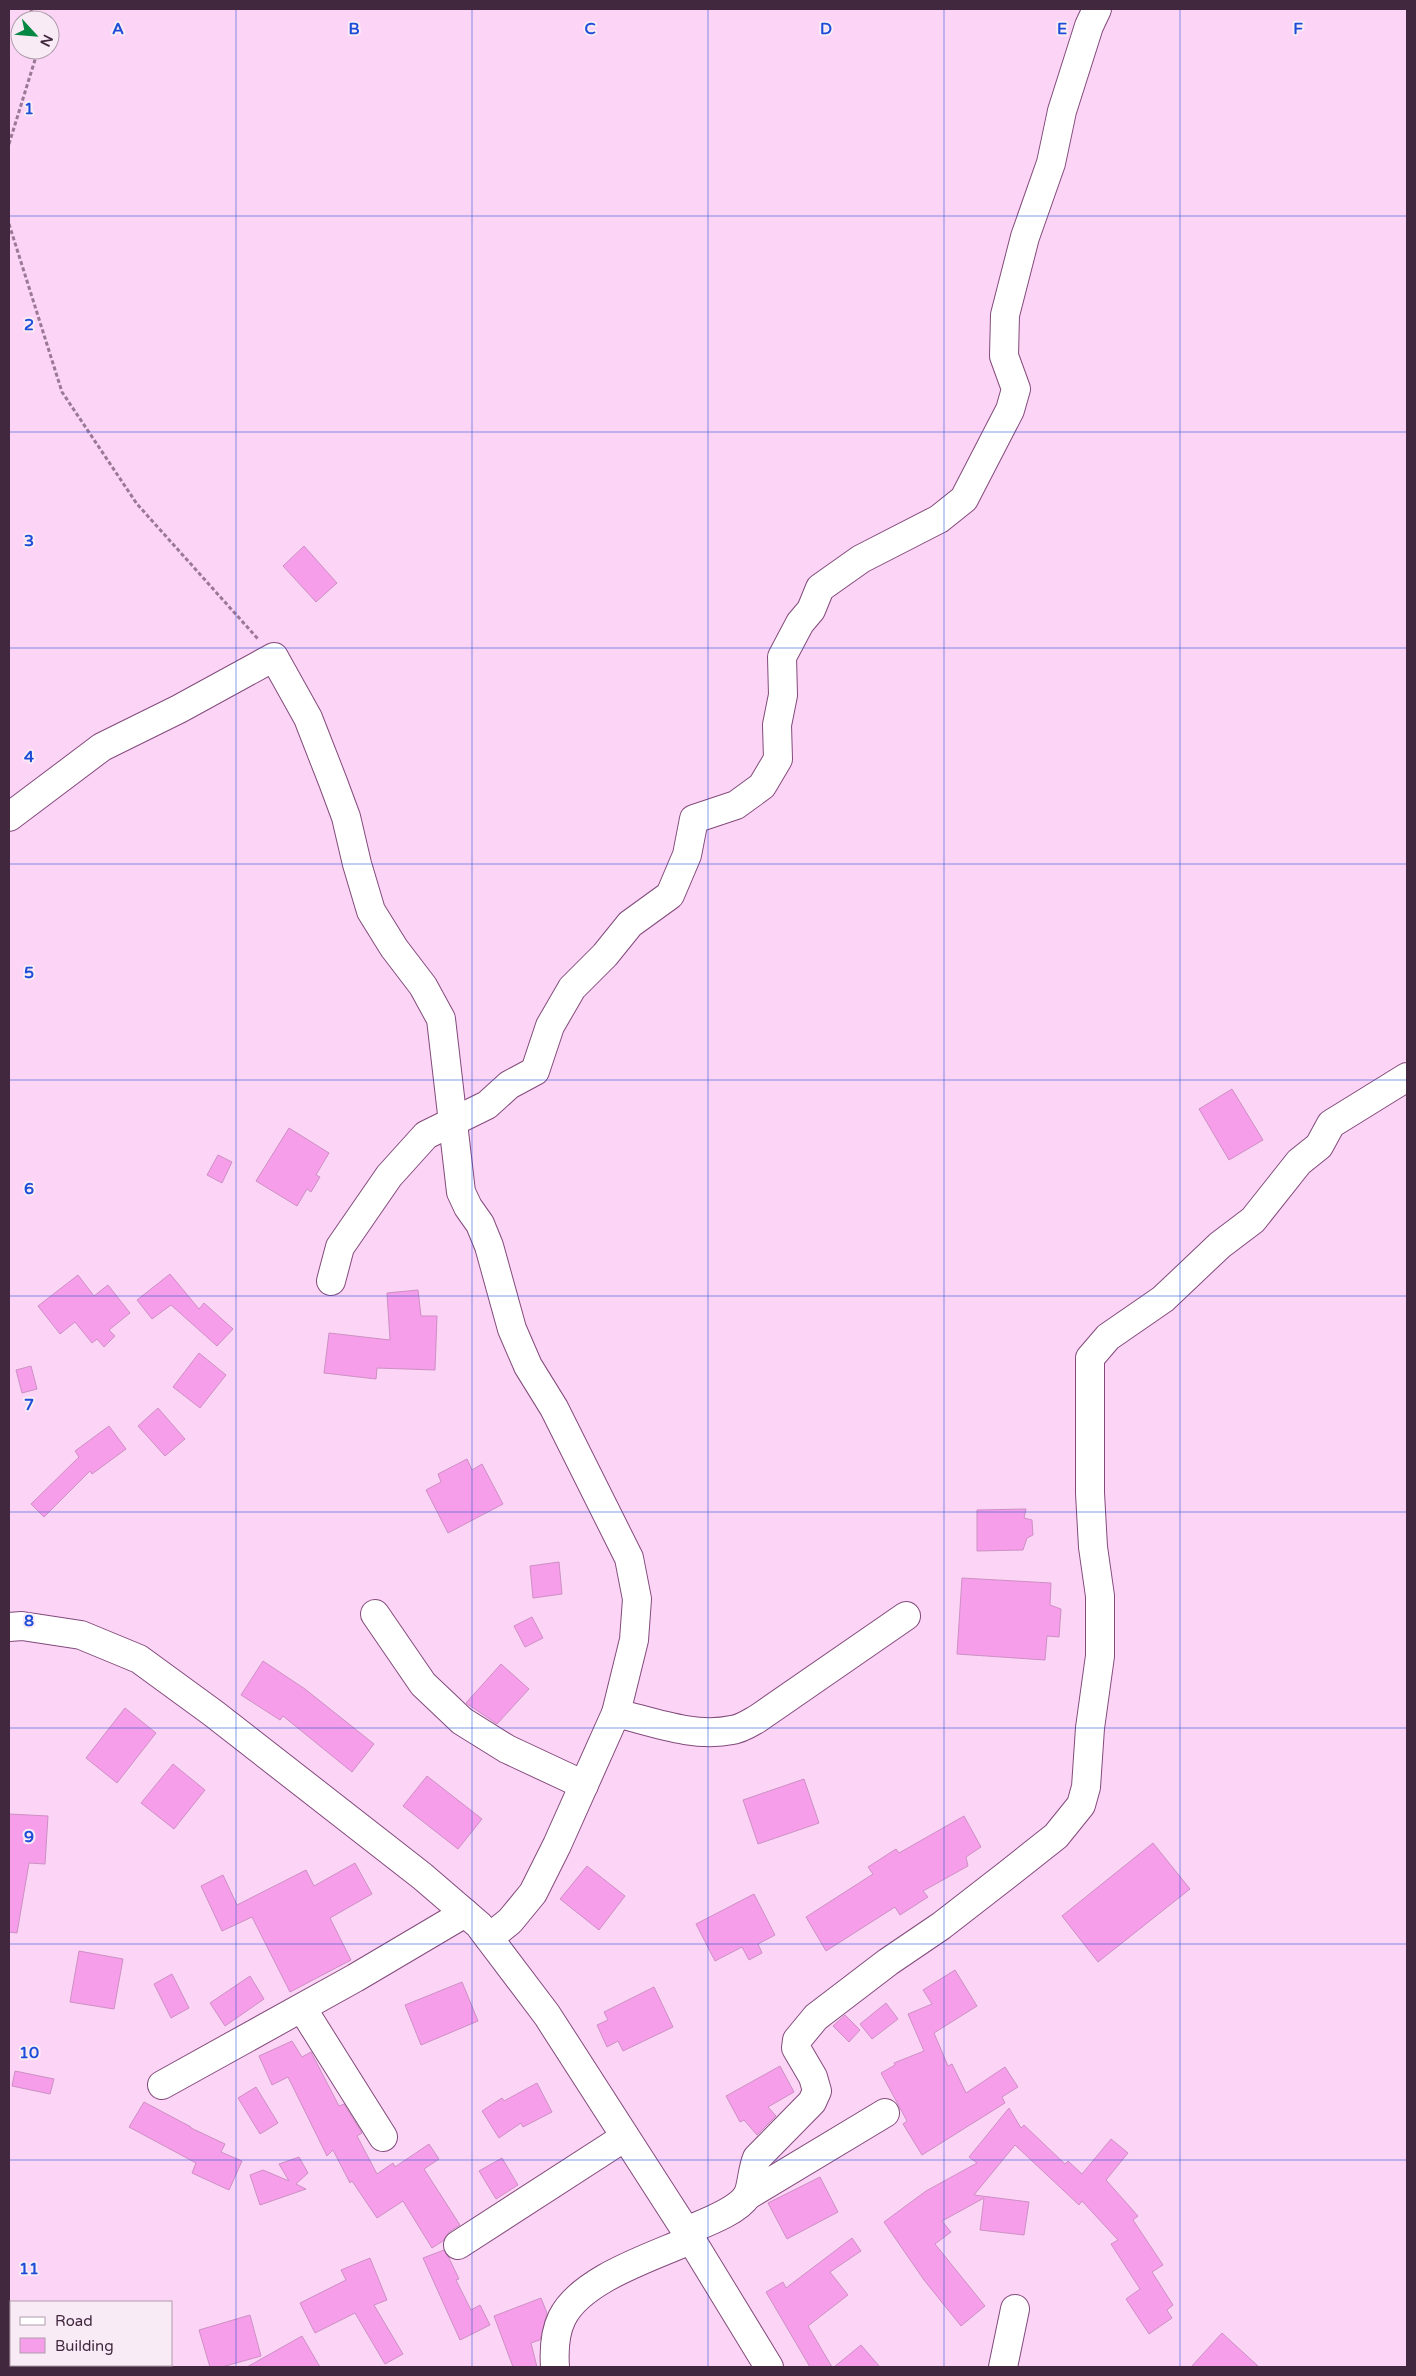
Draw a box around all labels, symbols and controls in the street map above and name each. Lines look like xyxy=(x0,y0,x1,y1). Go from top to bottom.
north arrow xyxy=(10,10,60,60)
text: A xyxy=(112,19,124,39)
text: B xyxy=(348,19,360,39)
text: C xyxy=(584,19,596,39)
text: D xyxy=(820,19,832,39)
text: E xyxy=(1057,19,1067,39)
text: F xyxy=(1293,19,1303,39)
text: N xyxy=(36,32,56,49)
text: 1 xyxy=(24,99,34,119)
text: 2 xyxy=(24,315,34,335)
text: 3 xyxy=(24,531,34,551)
text: 4 xyxy=(24,747,34,767)
text: 5 xyxy=(24,963,34,983)
text: 6 xyxy=(24,1179,34,1199)
text: 7 xyxy=(24,1395,34,1415)
text: 8 xyxy=(24,1611,34,1631)
text: 9 xyxy=(24,1827,34,1847)
text: 10 xyxy=(19,2043,39,2063)
text: 11 xyxy=(19,2259,39,2279)
legend xyxy=(10,2301,172,2366)
text: Road xyxy=(55,2312,93,2330)
text: Building xyxy=(55,2337,114,2355)

